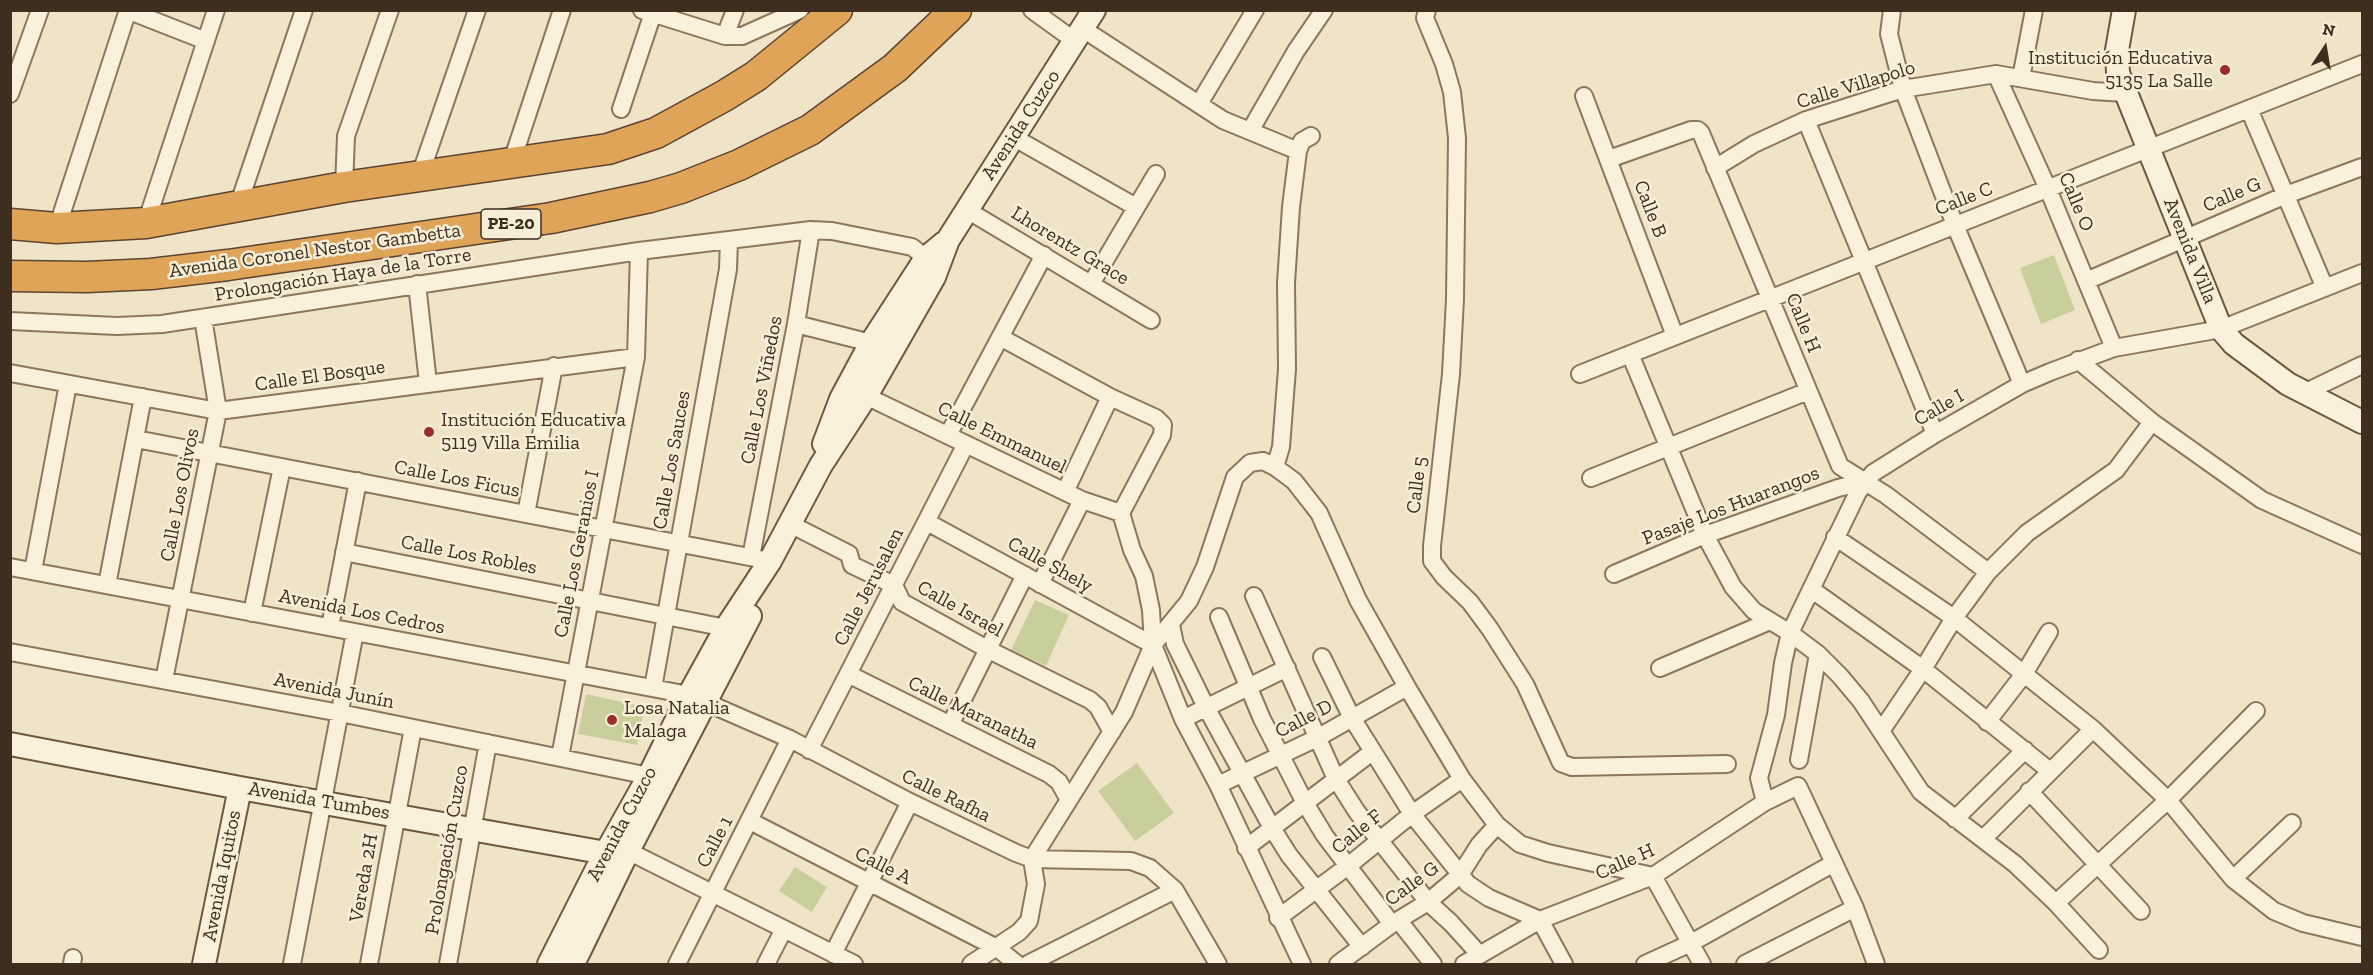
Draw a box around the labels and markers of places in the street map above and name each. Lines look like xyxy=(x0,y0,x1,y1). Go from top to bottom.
place label: Institución Educativa 5135 La Salle xyxy=(2028,46,2213,93)
marker: Institución Educativa 5135 La Salle xyxy=(2218,63,2232,77)
place label: Institución Educativa 5119 Villa Emilia xyxy=(441,408,626,455)
marker: Institución Educativa 5119 Villa Emilia xyxy=(422,425,436,439)
place label: Losa Natalia Malaga xyxy=(624,696,730,743)
marker: Losa Natalia Malaga xyxy=(605,713,619,727)

